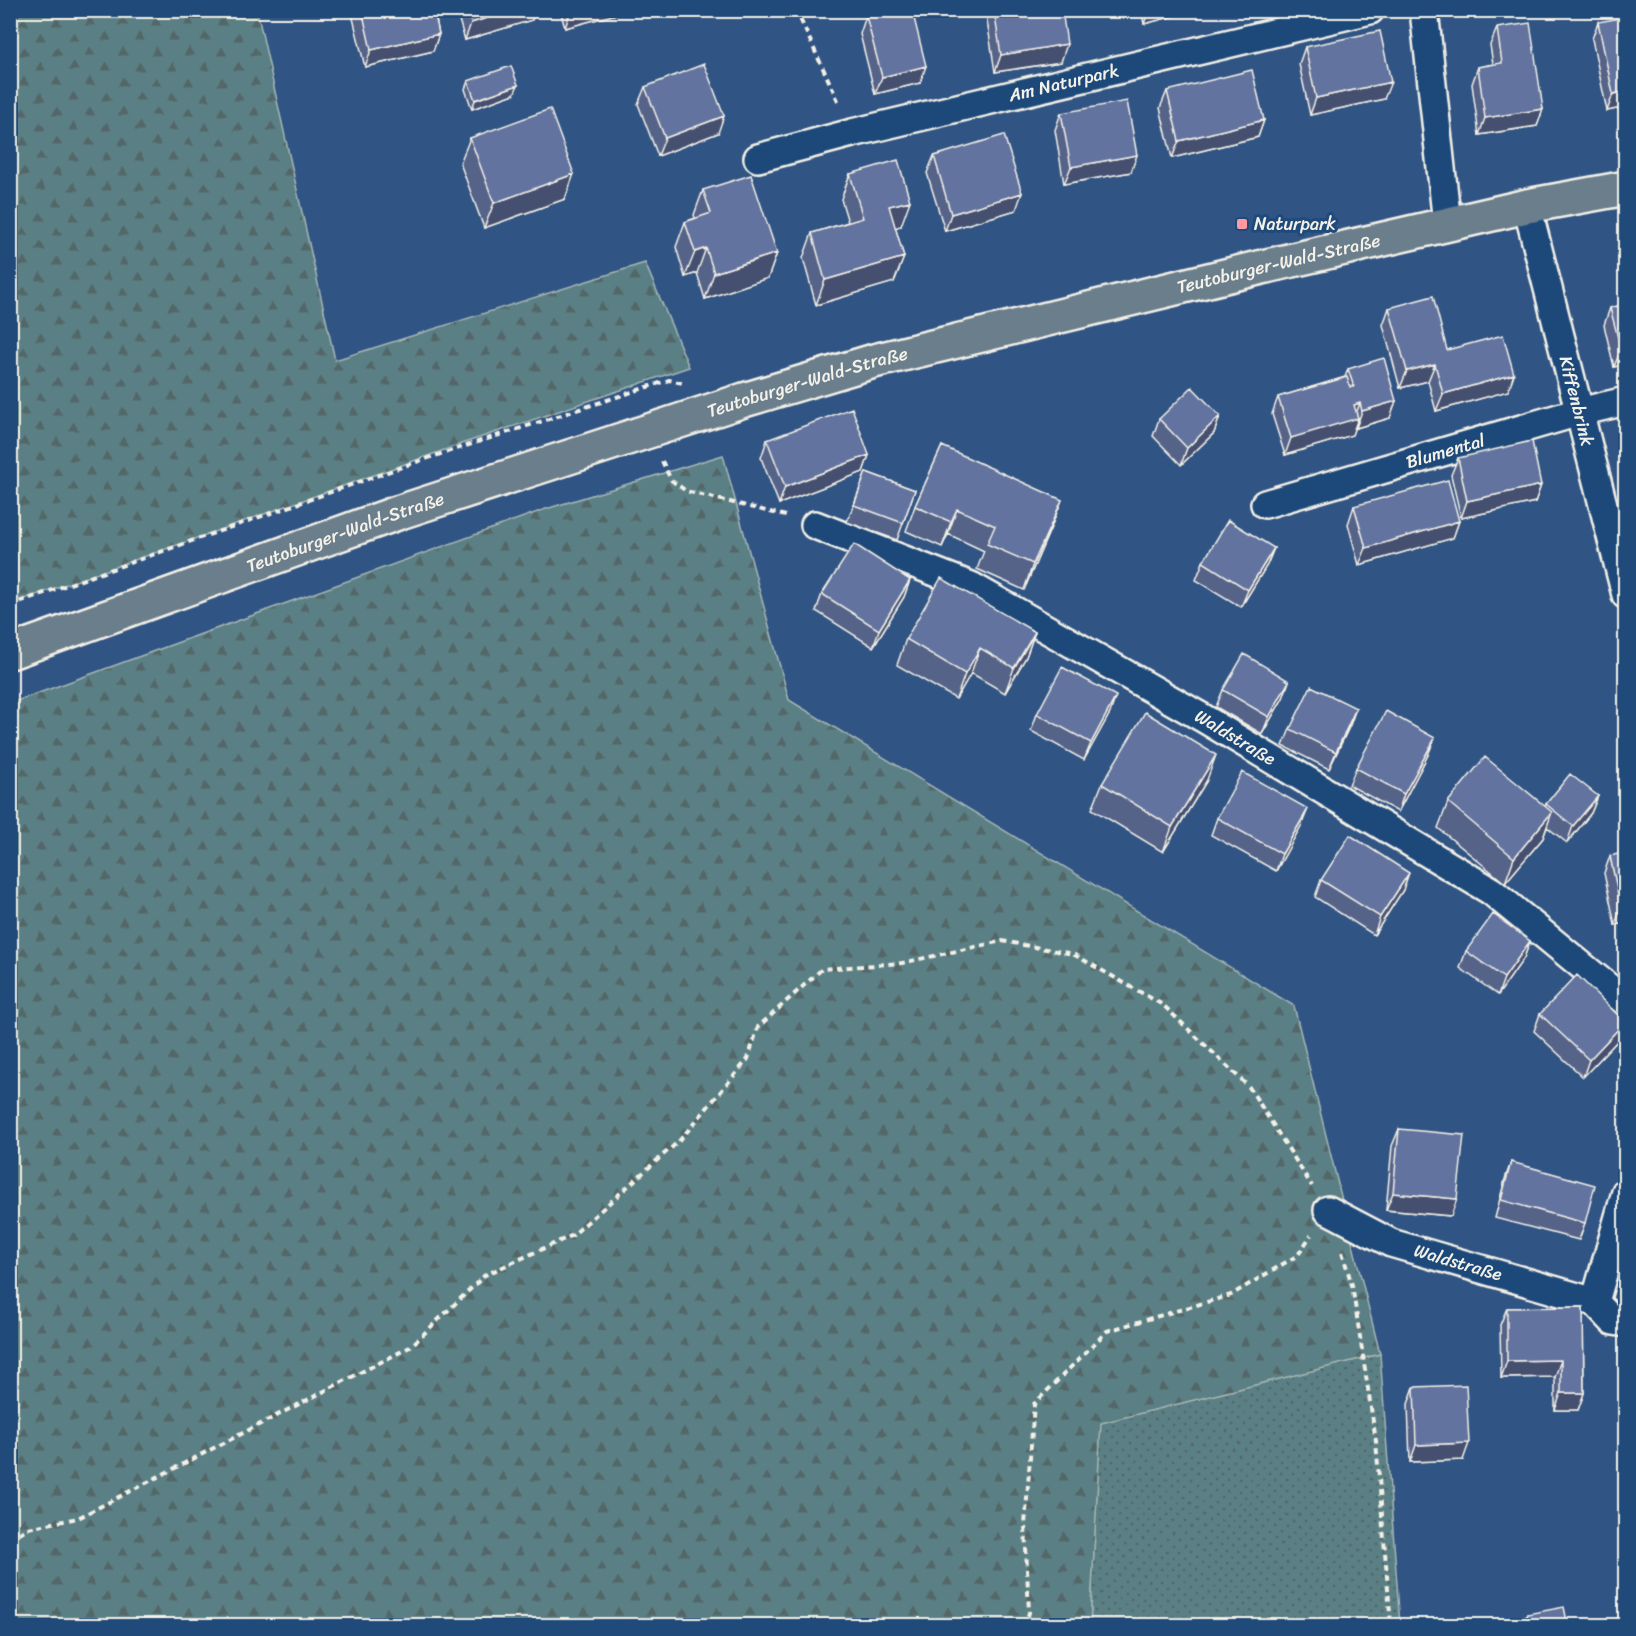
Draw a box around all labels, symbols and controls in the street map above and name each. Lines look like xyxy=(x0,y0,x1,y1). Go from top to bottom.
street label: Am Naturpark xyxy=(1005,54,1122,111)
place label: Naturpark xyxy=(1254,208,1336,240)
marker: Naturpark xyxy=(1235,217,1249,231)
street label: Teutoburger-Wald-Straße xyxy=(1174,224,1384,303)
street label: Teutoburger-Wald-Straße xyxy=(703,337,911,427)
street label: Kiffenbrink xyxy=(1550,352,1604,450)
street label: Blumental xyxy=(1402,424,1490,478)
street label: Teutoburger-Wald-Straße xyxy=(242,483,448,582)
street label: Waldstraße xyxy=(1188,700,1282,774)
street label: Waldstraße xyxy=(1410,1234,1506,1290)

